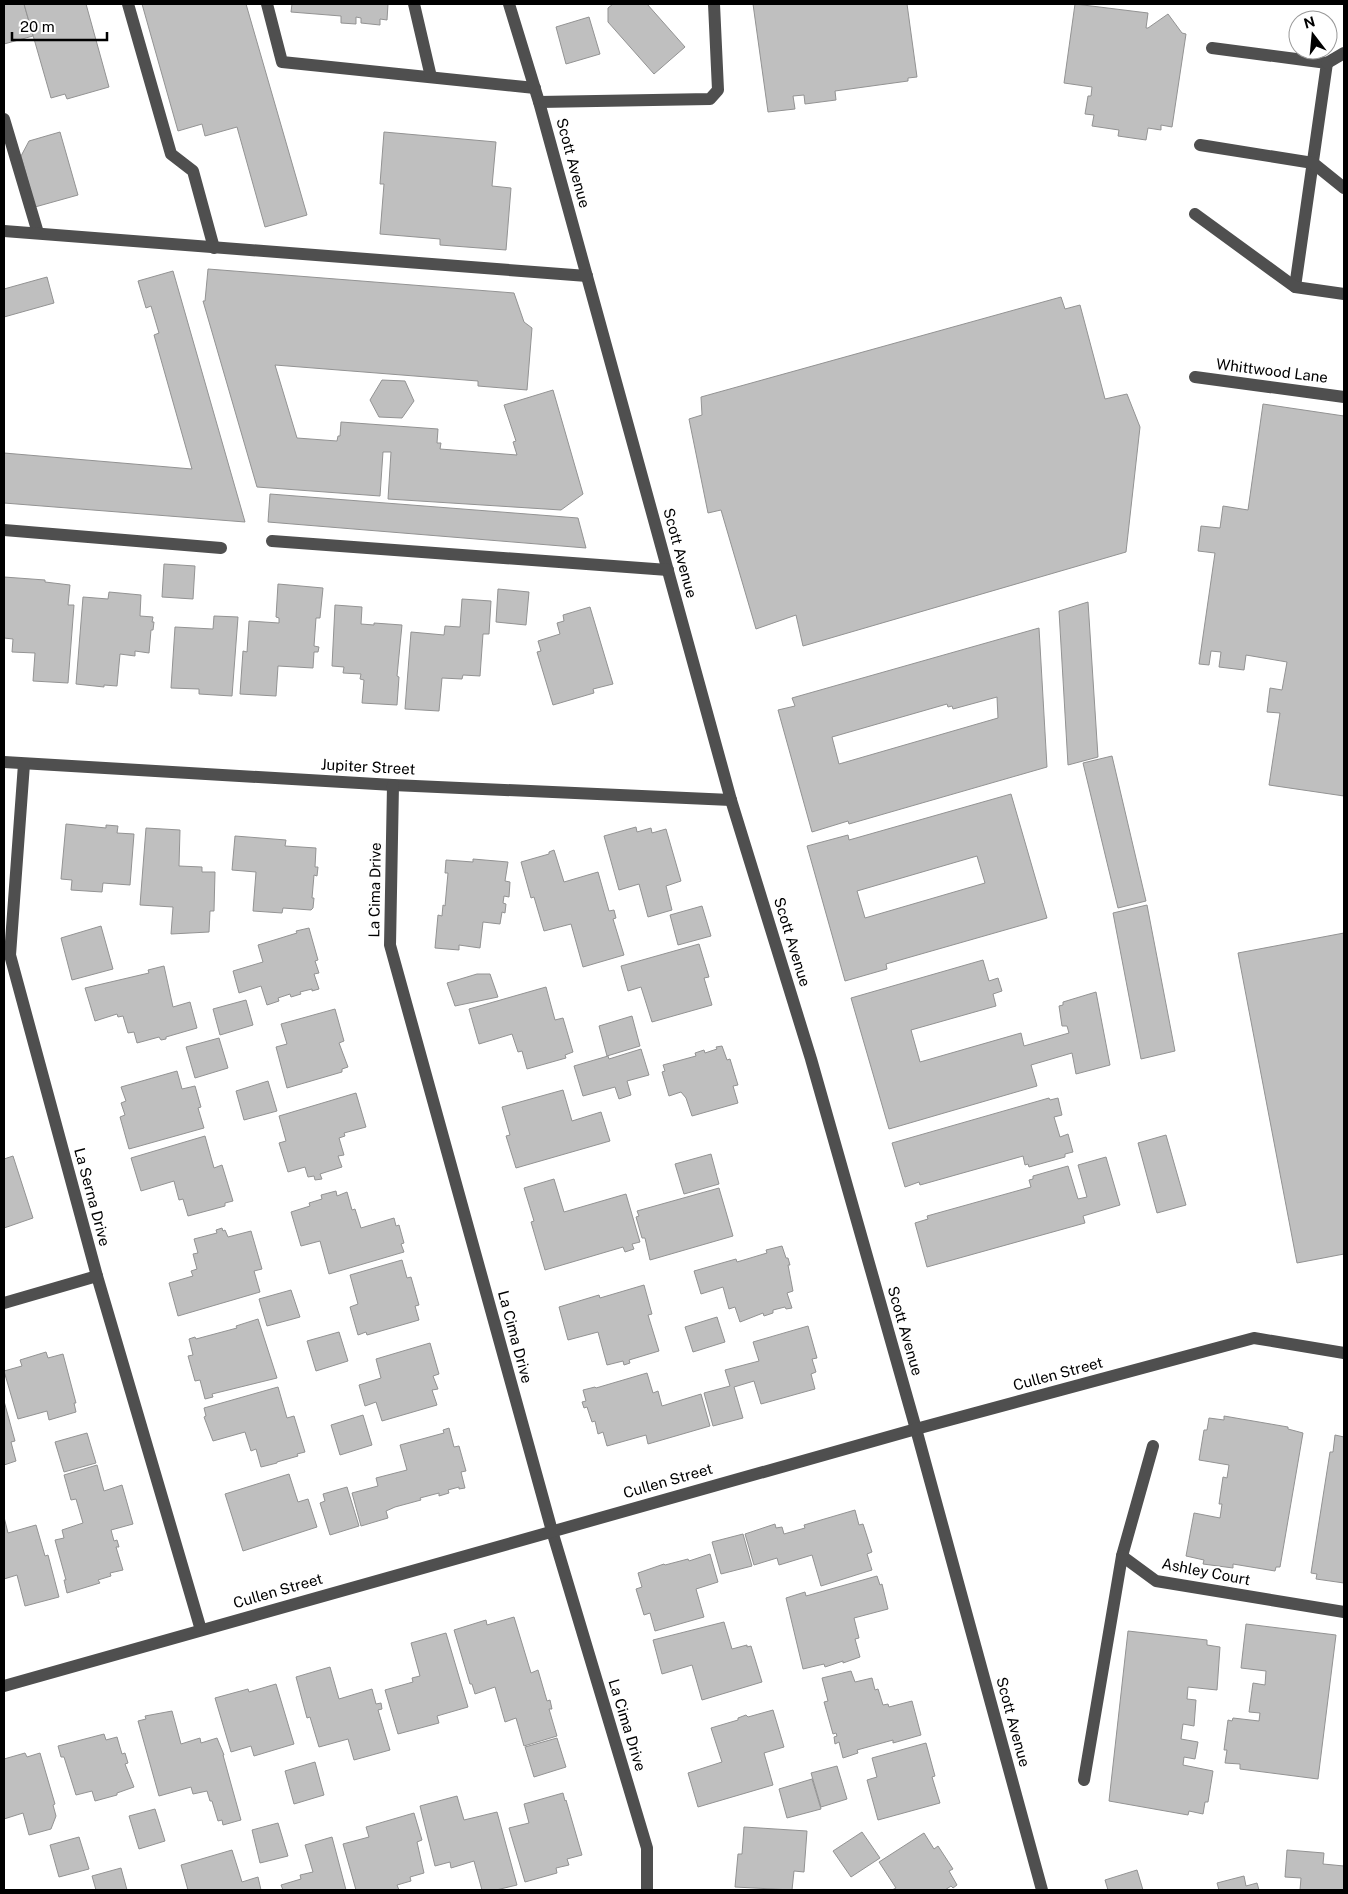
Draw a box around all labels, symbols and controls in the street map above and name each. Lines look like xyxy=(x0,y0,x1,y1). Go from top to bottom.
scale bar xyxy=(12,10,108,42)
north arrow xyxy=(1288,10,1338,60)
text: N xyxy=(1302,13,1317,32)
text: 20 m xyxy=(20,18,55,35)
street label: Scott Avenue xyxy=(553,116,594,210)
street label: Whittwood Lane xyxy=(1215,355,1329,386)
street label: Scott Avenue xyxy=(660,506,701,600)
street label: Jupiter Street xyxy=(320,756,416,777)
street label: La Cima Drive xyxy=(365,842,384,938)
street label: Scott Avenue xyxy=(771,895,814,989)
street label: La Serna Drive xyxy=(71,1146,114,1248)
street label: Scott Avenue xyxy=(885,1284,926,1378)
street label: La Cima Drive xyxy=(495,1289,536,1385)
street label: Cullen Street xyxy=(1011,1353,1105,1394)
street label: Cullen Street xyxy=(621,1460,715,1501)
street label: Ashley Court xyxy=(1160,1555,1252,1588)
street label: Cullen Street xyxy=(231,1570,325,1611)
street label: Scott Avenue xyxy=(993,1675,1034,1769)
street label: La Cima Drive xyxy=(605,1677,650,1773)

